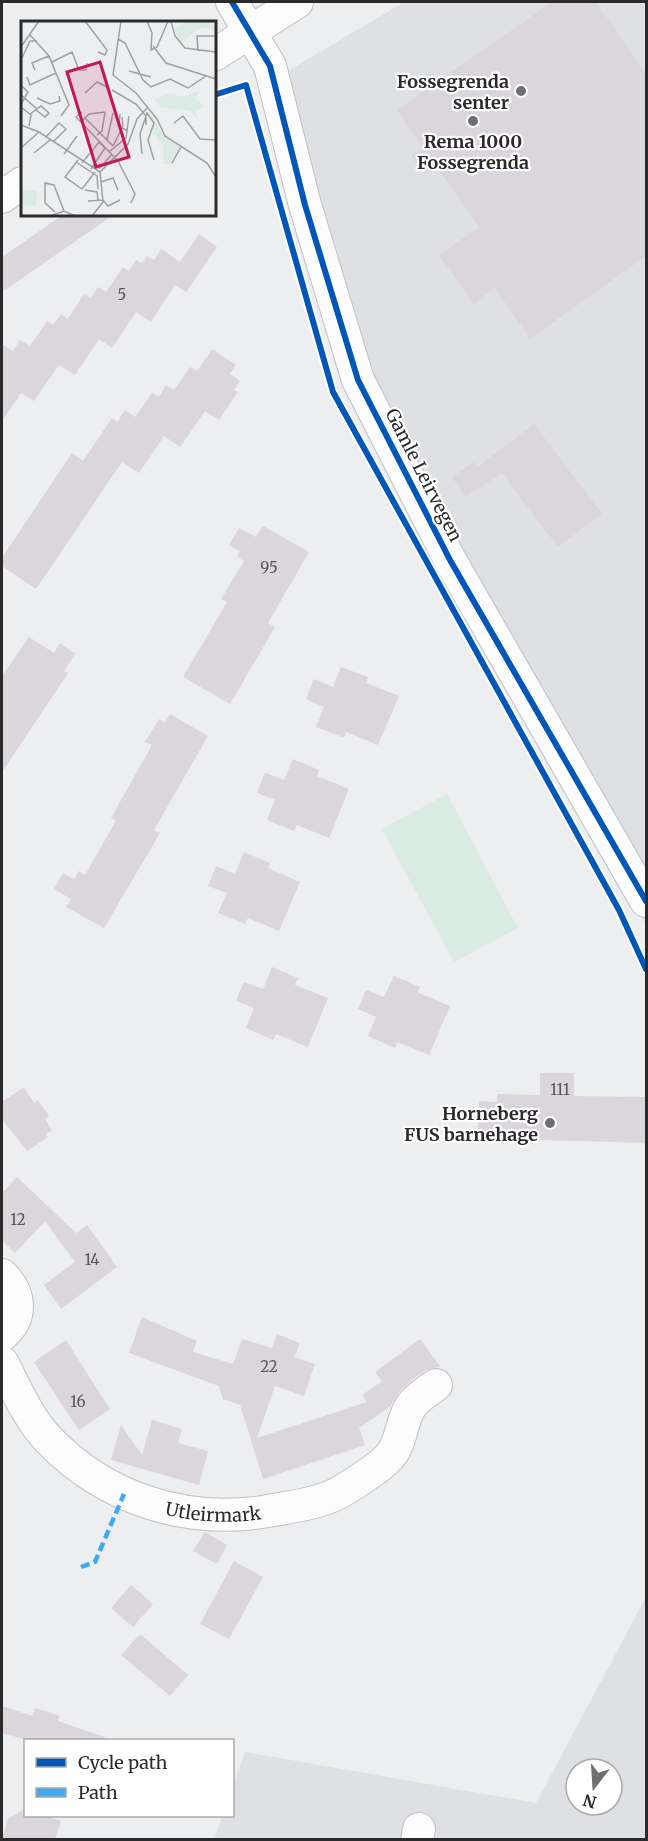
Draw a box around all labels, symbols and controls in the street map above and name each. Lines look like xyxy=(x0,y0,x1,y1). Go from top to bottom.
inset map xyxy=(21,21,216,216)
place label: Fossegrenda senter xyxy=(397,70,509,114)
marker: Fossegrenda senter xyxy=(514,84,528,98)
marker: Rema 1000 Fossegrenda xyxy=(466,114,480,128)
place label: Rema 1000 Fossegrenda xyxy=(417,130,529,174)
house number: 5 xyxy=(118,285,126,304)
street label: Gamle Leirvegen xyxy=(381,405,468,546)
house number: 95 xyxy=(260,558,278,577)
house number: 111 xyxy=(550,1080,570,1099)
place label: Horneberg FUS barnehage xyxy=(404,1102,538,1146)
marker: Horneberg FUS barnehage xyxy=(543,1116,557,1130)
house number: 12 xyxy=(10,1210,26,1229)
house number: 14 xyxy=(84,1250,100,1269)
house number: 22 xyxy=(260,1357,278,1376)
house number: 16 xyxy=(70,1392,86,1411)
street label: Utleirmark xyxy=(163,1496,263,1526)
legend xyxy=(24,1739,234,1817)
text: Cycle path xyxy=(78,1751,168,1774)
north arrow xyxy=(564,1757,624,1817)
text: Path xyxy=(78,1781,118,1804)
text: N xyxy=(580,1790,599,1813)

